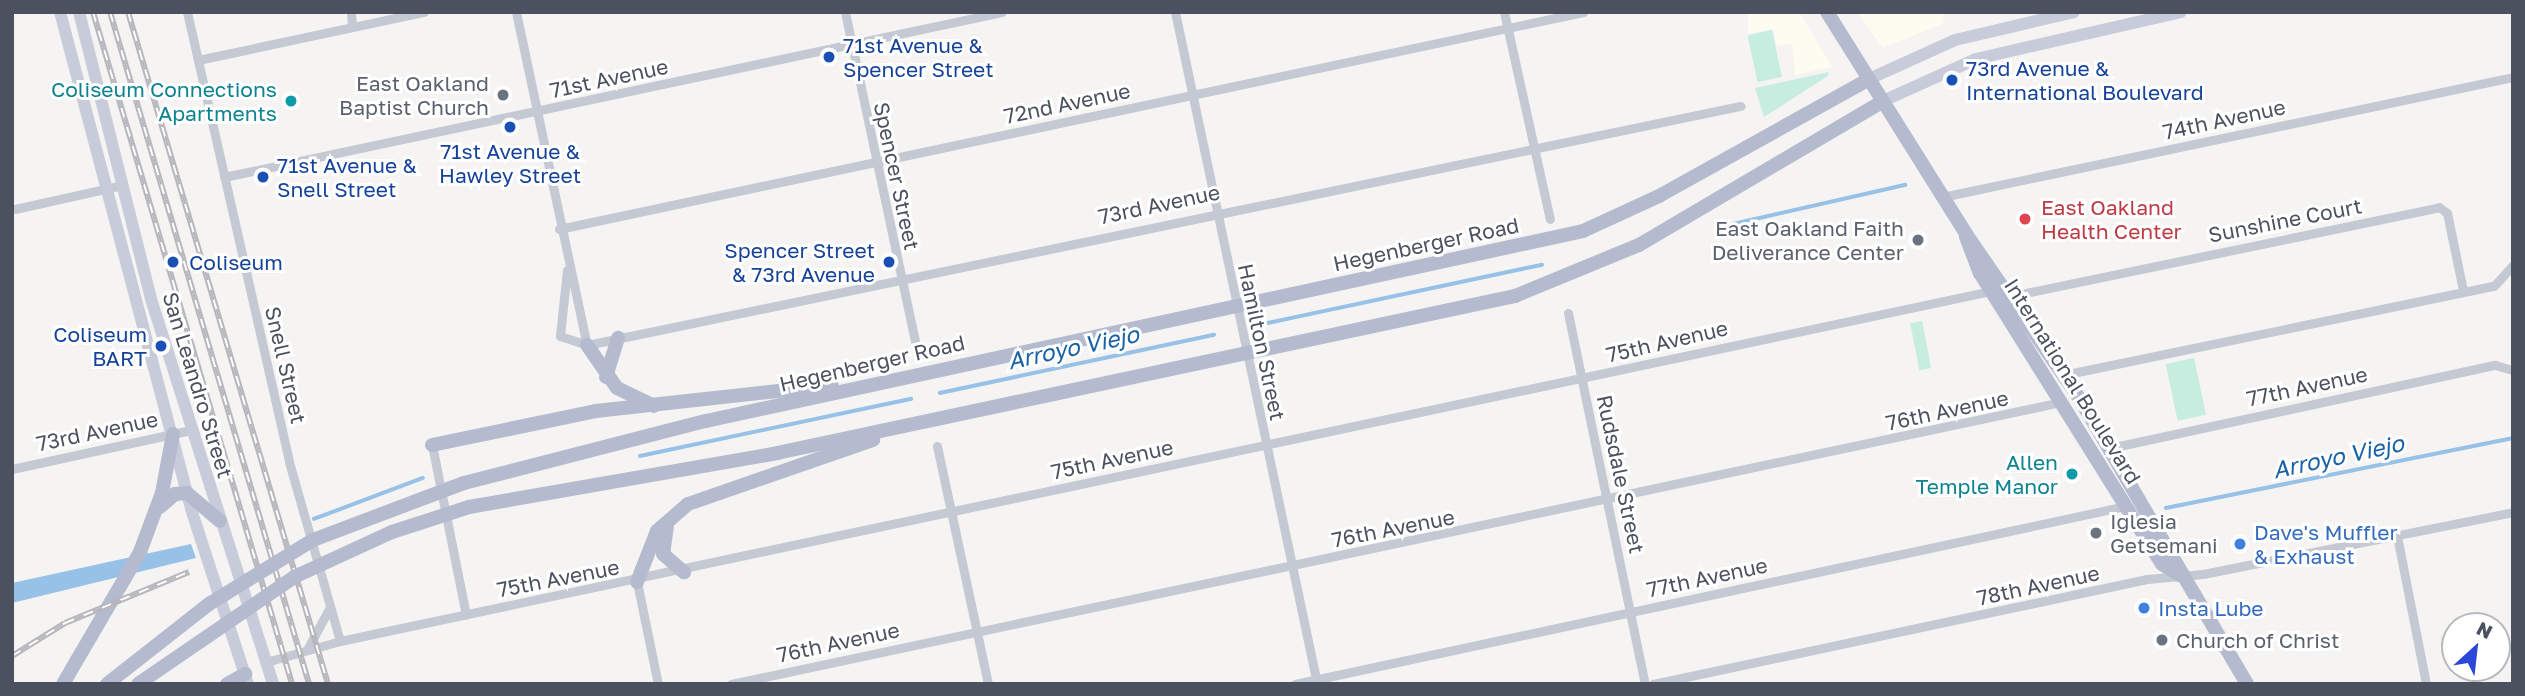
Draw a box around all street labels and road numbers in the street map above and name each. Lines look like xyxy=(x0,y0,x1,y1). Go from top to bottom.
street label: 71st Avenue xyxy=(548,53,670,103)
street label: 72nd Avenue xyxy=(1002,77,1132,129)
street label: 74th Avenue xyxy=(2160,94,2288,144)
street label: Spencer Street xyxy=(869,100,925,252)
street label: 73rd Avenue xyxy=(1096,179,1222,229)
street label: Sunshine Court xyxy=(2206,193,2364,247)
street label: Hegenberger Road xyxy=(1331,212,1521,276)
street label: Hamilton Street xyxy=(1233,261,1291,423)
street label: International Boulevard xyxy=(1999,274,2147,488)
street label: San Leandro Street xyxy=(158,289,238,481)
street label: Snell Street xyxy=(260,304,312,426)
street label: 75th Avenue xyxy=(1604,315,1730,367)
street label: Hegenberger Road xyxy=(777,329,967,397)
street label: 77th Avenue xyxy=(2244,361,2370,411)
street label: 76th Avenue xyxy=(1883,385,2011,435)
street label: Rudsdale Street xyxy=(1592,392,1650,556)
street label: 73rd Avenue xyxy=(34,406,160,456)
street label: 75th Avenue xyxy=(1049,434,1175,484)
street label: 76th Avenue xyxy=(1329,504,1457,552)
street label: 77th Avenue xyxy=(1644,552,1770,602)
street label: 75th Avenue xyxy=(495,554,621,602)
street label: 78th Avenue xyxy=(1974,560,2102,610)
street label: 76th Avenue xyxy=(774,617,902,667)

